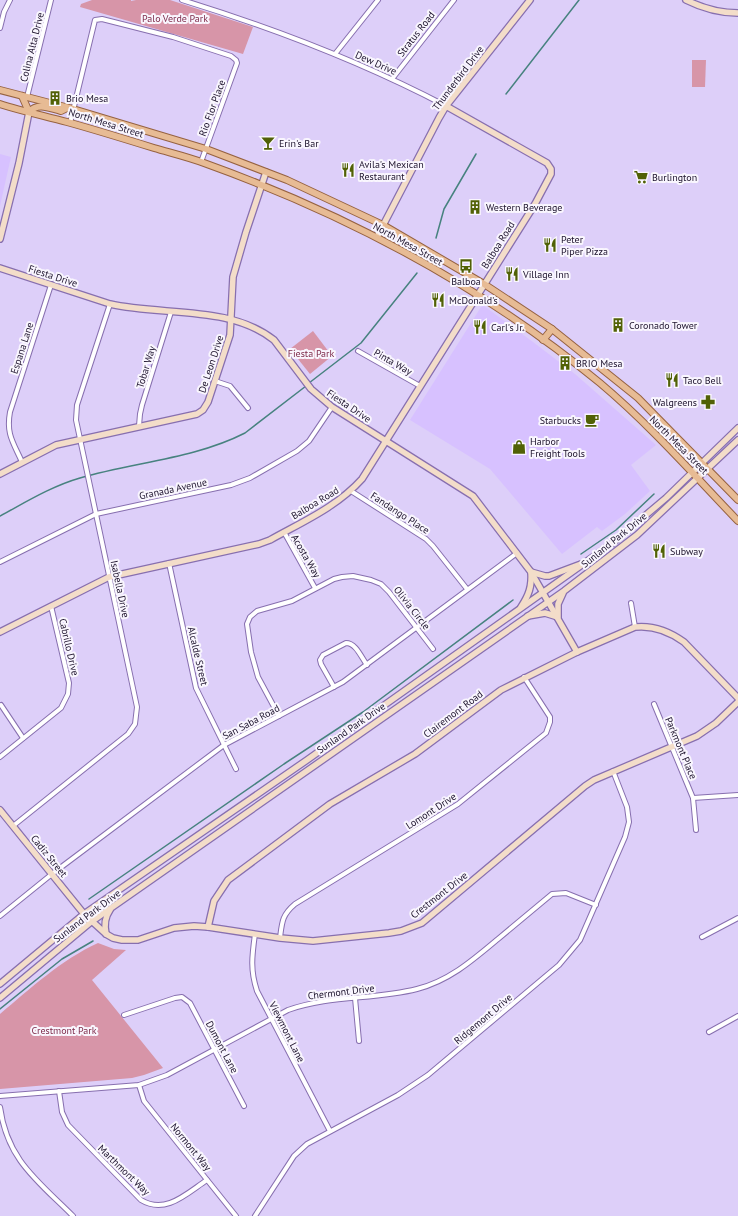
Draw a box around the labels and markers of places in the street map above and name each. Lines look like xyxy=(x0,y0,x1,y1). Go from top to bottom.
building icon: Brio Mesa xyxy=(47,90,63,106)
place label: Brio Mesa xyxy=(66,92,108,105)
bar icon: Erin's Bar xyxy=(260,135,276,151)
place label: Erin's Bar xyxy=(279,137,319,150)
place label: Avila's Mexican Restaurant xyxy=(359,158,424,183)
restaurant icon: Avila's Mexican Restaurant xyxy=(340,162,356,178)
supermarket icon: Burlington xyxy=(633,169,649,185)
place label: Burlington xyxy=(652,171,697,184)
building icon: Western Beverage xyxy=(467,199,483,215)
place label: Western Beverage xyxy=(486,201,562,214)
place label: Peter Piper Pizza xyxy=(561,233,608,258)
restaurant icon: Peter Piper Pizza xyxy=(542,237,558,253)
bus stop icon: Balboa xyxy=(458,258,474,274)
restaurant icon: Village Inn xyxy=(504,266,520,282)
place label: Village Inn xyxy=(522,268,569,281)
place label: Balboa xyxy=(451,275,481,288)
restaurant icon: McDonald's xyxy=(430,292,446,308)
place label: McDonald's xyxy=(449,294,498,307)
building icon: Coronado Tower xyxy=(610,317,626,333)
restaurant icon: Carl's Jr. xyxy=(472,319,488,335)
place label: Coronado Tower xyxy=(629,319,698,332)
place label: Carl's Jr. xyxy=(491,321,524,334)
building icon: BRIO Mesa xyxy=(557,355,573,371)
place label: BRIO Mesa xyxy=(576,357,622,370)
restaurant icon: Taco Bell xyxy=(664,372,680,388)
place label: Taco Bell xyxy=(683,374,722,387)
pharmacy icon: Walgreens xyxy=(700,394,716,410)
place label: Walgreens xyxy=(653,396,697,409)
cafe icon: Starbucks xyxy=(584,412,600,428)
place label: Starbucks xyxy=(540,414,581,427)
place label: Harbor Freight Tools xyxy=(530,435,585,460)
shop icon: Harbor Freight Tools xyxy=(511,439,527,455)
restaurant icon: Subway xyxy=(651,543,667,559)
place label: Subway xyxy=(670,545,703,558)

